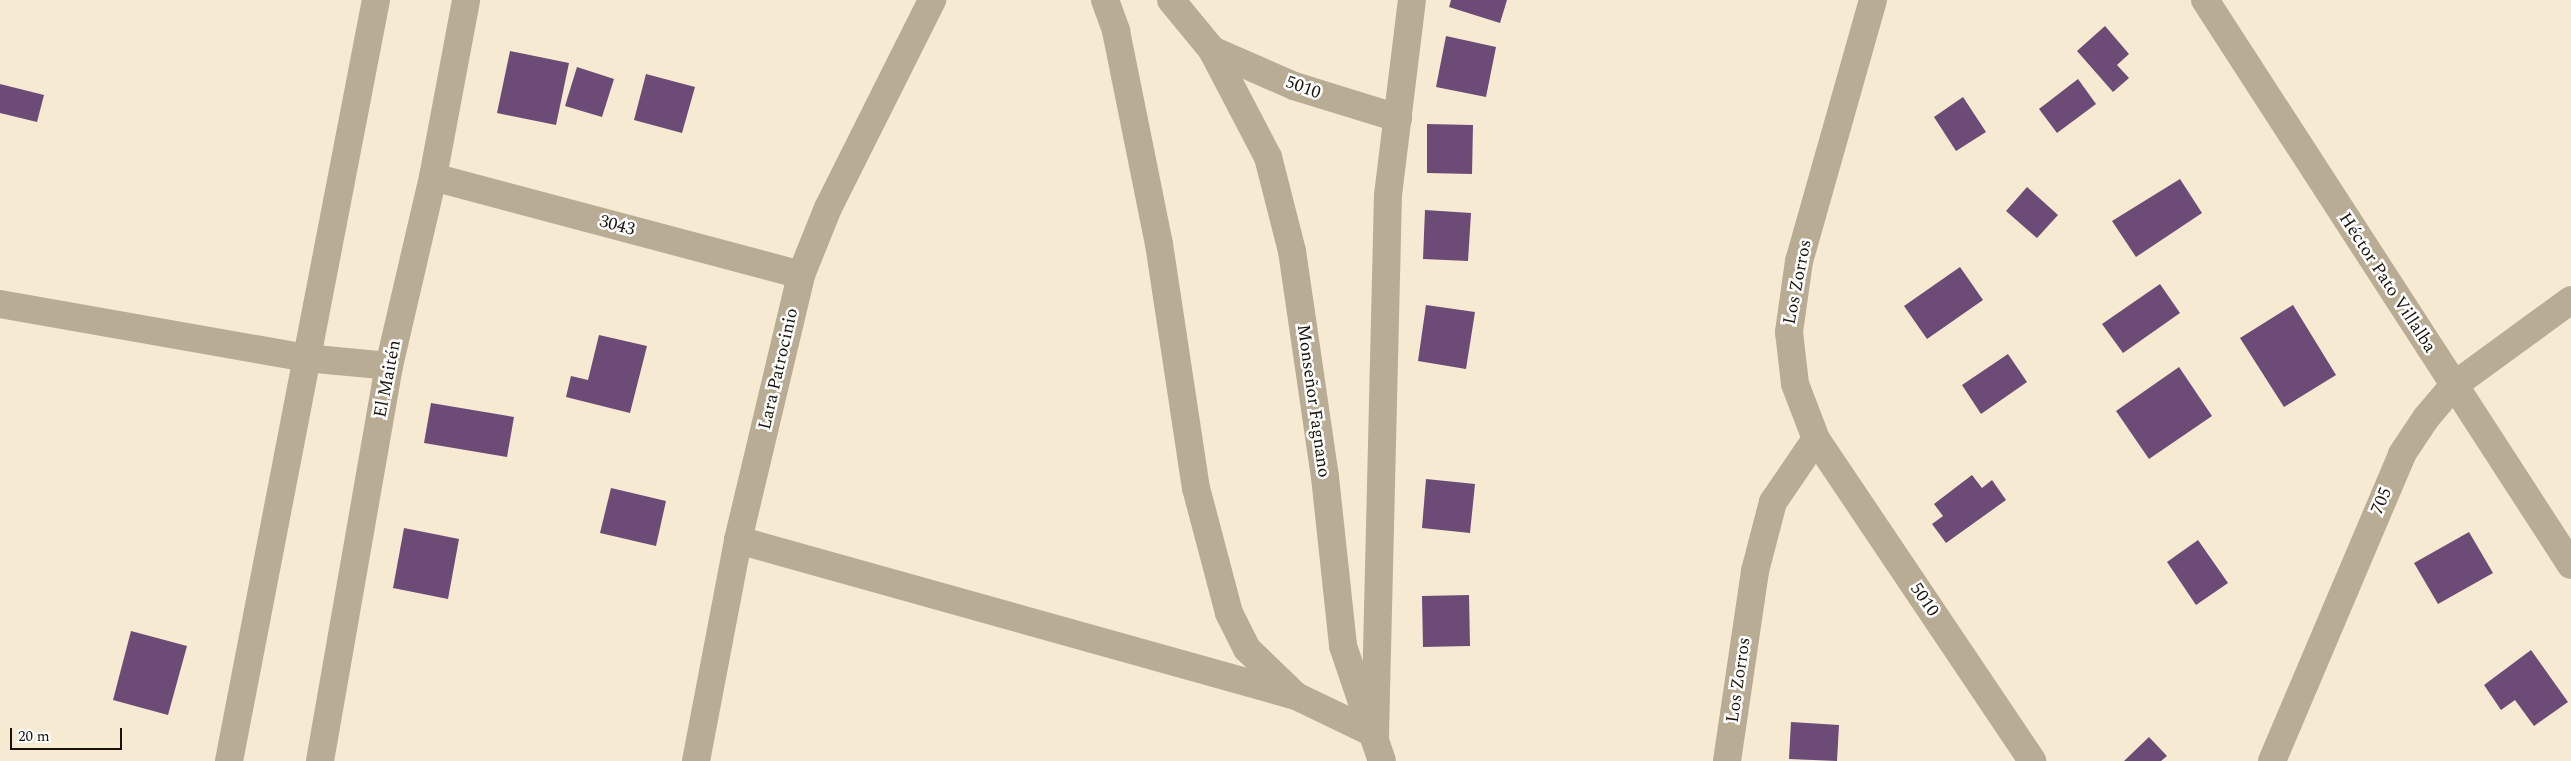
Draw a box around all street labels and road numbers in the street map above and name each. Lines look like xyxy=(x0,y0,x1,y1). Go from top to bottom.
street label: 5010 xyxy=(1282,72,1324,104)
street label: Héctor Pato Villalba xyxy=(2334,209,2440,357)
street label: 3043 xyxy=(597,211,637,241)
street label: Los Zorros xyxy=(1779,238,1817,326)
street label: Lara Patrocinio xyxy=(755,306,803,432)
street label: Monseñor Fagnano xyxy=(1292,323,1334,479)
street label: El Maitén xyxy=(370,338,406,420)
street label: 705 xyxy=(2367,484,2397,518)
street label: 5010 xyxy=(1905,579,1943,621)
street label: Los Zorros xyxy=(1722,636,1756,724)

